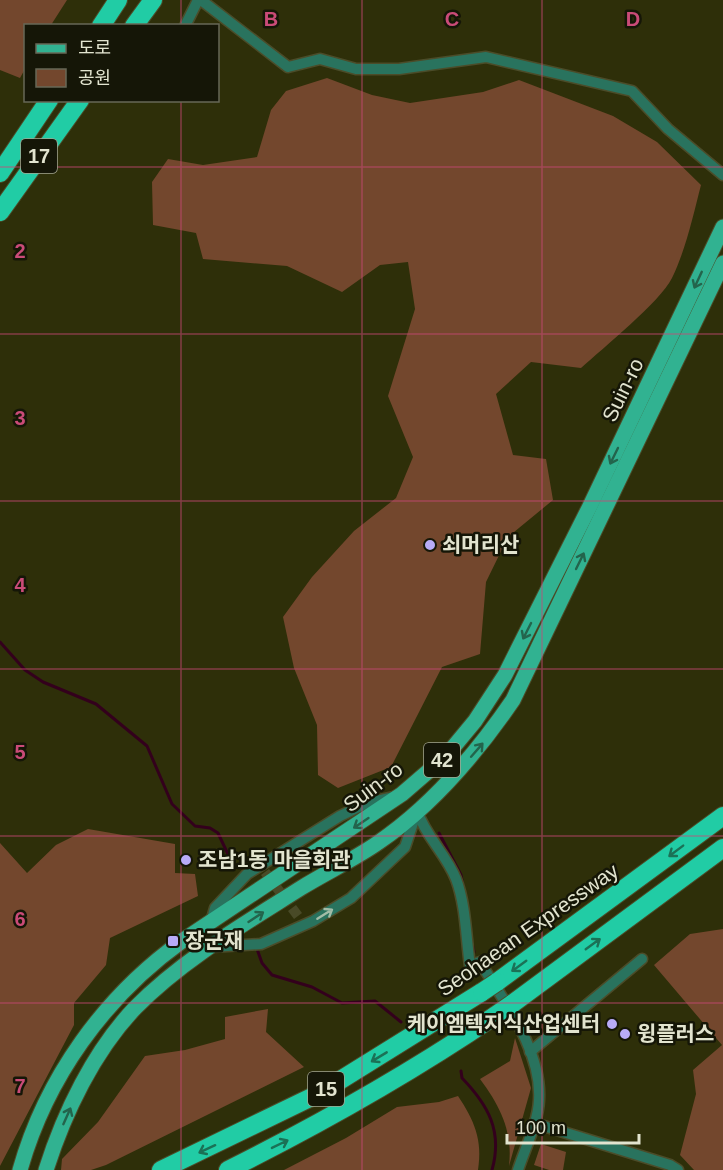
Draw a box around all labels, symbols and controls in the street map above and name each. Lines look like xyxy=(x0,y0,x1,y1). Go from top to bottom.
text: B xyxy=(264,8,278,30)
text: C xyxy=(445,8,459,30)
text: D xyxy=(626,8,640,30)
legend xyxy=(24,24,219,102)
text: 도로 xyxy=(78,38,111,58)
text: 공원 xyxy=(78,68,111,88)
road number: 17 xyxy=(21,139,57,173)
text: 2 xyxy=(14,240,26,262)
one-way arrow xyxy=(692,271,704,289)
street label: Suin-ro xyxy=(597,354,648,425)
text: 3 xyxy=(14,407,26,429)
one-way arrow xyxy=(608,447,620,465)
place label: 쇠머리산 xyxy=(442,533,519,556)
marker: 쇠머리산 xyxy=(423,538,437,552)
one-way arrow xyxy=(575,553,587,571)
text: 4 xyxy=(14,574,26,596)
one-way arrow xyxy=(521,621,532,639)
text: 5 xyxy=(14,741,26,763)
road number: 42 xyxy=(424,743,460,777)
one-way arrow xyxy=(470,743,484,758)
street label: Suin-ro xyxy=(339,757,407,816)
one-way arrow xyxy=(354,817,370,829)
one-way arrow xyxy=(669,845,685,857)
place label: 조남1동 마을회관 xyxy=(198,848,351,871)
marker: 조남1동 마을회관 xyxy=(179,853,193,867)
street label: Seohaean Expressway xyxy=(433,858,623,1001)
one-way arrow xyxy=(316,907,333,919)
text: 6 xyxy=(14,908,26,930)
one-way arrow xyxy=(247,911,264,923)
place label: 장군재 xyxy=(185,929,243,952)
marker: 장군재 xyxy=(166,934,180,948)
one-way arrow xyxy=(585,938,601,950)
one-way arrow xyxy=(512,960,528,973)
place label: 케이엠텍지식산업센터 xyxy=(407,1012,600,1035)
marker: 케이엠텍지식산업센터 xyxy=(605,1017,619,1031)
place label: 윙플러스 xyxy=(637,1022,714,1045)
marker: 윙플러스 xyxy=(618,1027,632,1041)
one-way arrow xyxy=(371,1052,388,1064)
road number: 15 xyxy=(308,1072,344,1106)
text: 7 xyxy=(14,1075,26,1097)
one-way arrow xyxy=(62,1107,73,1125)
scale bar xyxy=(507,1107,639,1145)
text: 100 m xyxy=(516,1118,566,1138)
one-way arrow xyxy=(271,1138,289,1149)
one-way arrow xyxy=(199,1144,217,1156)

